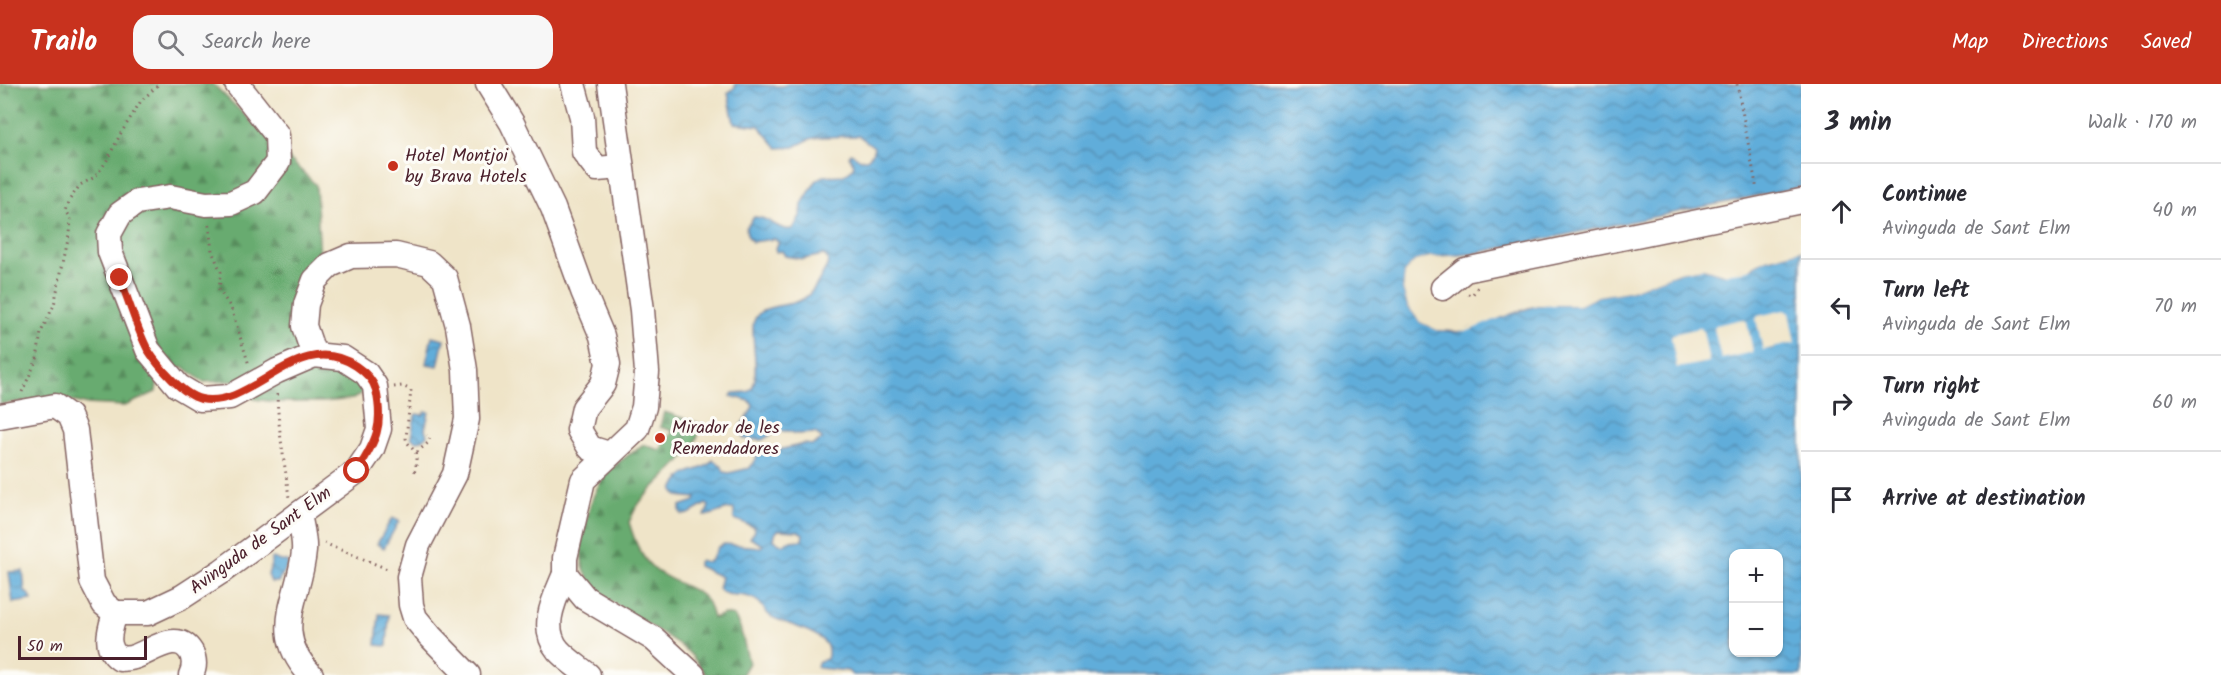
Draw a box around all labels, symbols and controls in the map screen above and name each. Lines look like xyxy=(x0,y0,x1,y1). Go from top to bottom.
search box xyxy=(133,15,553,69)
text: Trailo xyxy=(30,20,97,65)
text: Search here xyxy=(202,25,311,60)
icon: search xyxy=(154,26,187,59)
text: Map xyxy=(1952,26,1988,59)
text: Directions xyxy=(2021,26,2108,59)
text: Saved xyxy=(2141,26,2191,59)
text: 3 min xyxy=(1825,102,1892,144)
text: Walk · 170 m xyxy=(2087,107,2197,139)
place label: Hotel Montjoi by Brava Hotels xyxy=(405,142,527,192)
marker: Hotel Montjoi by Brava Hotels xyxy=(386,159,400,173)
text: Continue xyxy=(1882,178,1967,213)
icon: ahead xyxy=(1825,195,1858,228)
text: 40 m xyxy=(2152,195,2197,227)
text: Avinguda de Sant Elm xyxy=(1882,213,2070,245)
route end xyxy=(106,264,132,290)
text: Turn left xyxy=(1882,274,1969,309)
icon: left xyxy=(1825,291,1858,324)
text: 70 m xyxy=(2154,291,2197,323)
text: Avinguda de Sant Elm xyxy=(1882,309,2070,341)
text: Turn right xyxy=(1882,370,1980,405)
icon: right xyxy=(1825,387,1858,420)
text: 60 m xyxy=(2152,387,2197,419)
text: Avinguda de Sant Elm xyxy=(1882,405,2070,437)
place label: Mirador de les Remendadores xyxy=(672,414,780,464)
marker: Mirador de les Remendadores xyxy=(653,431,667,445)
route start xyxy=(343,457,369,483)
street label: Avinguda de Sant Elm xyxy=(184,479,338,603)
text: Arrive at destination xyxy=(1882,482,2085,517)
icon: arrive xyxy=(1825,483,1858,516)
map controls xyxy=(1729,549,1783,657)
button: + xyxy=(1729,549,1783,603)
button: − xyxy=(1729,603,1783,657)
scale bar xyxy=(18,633,147,660)
text: 50 m xyxy=(27,634,63,659)

